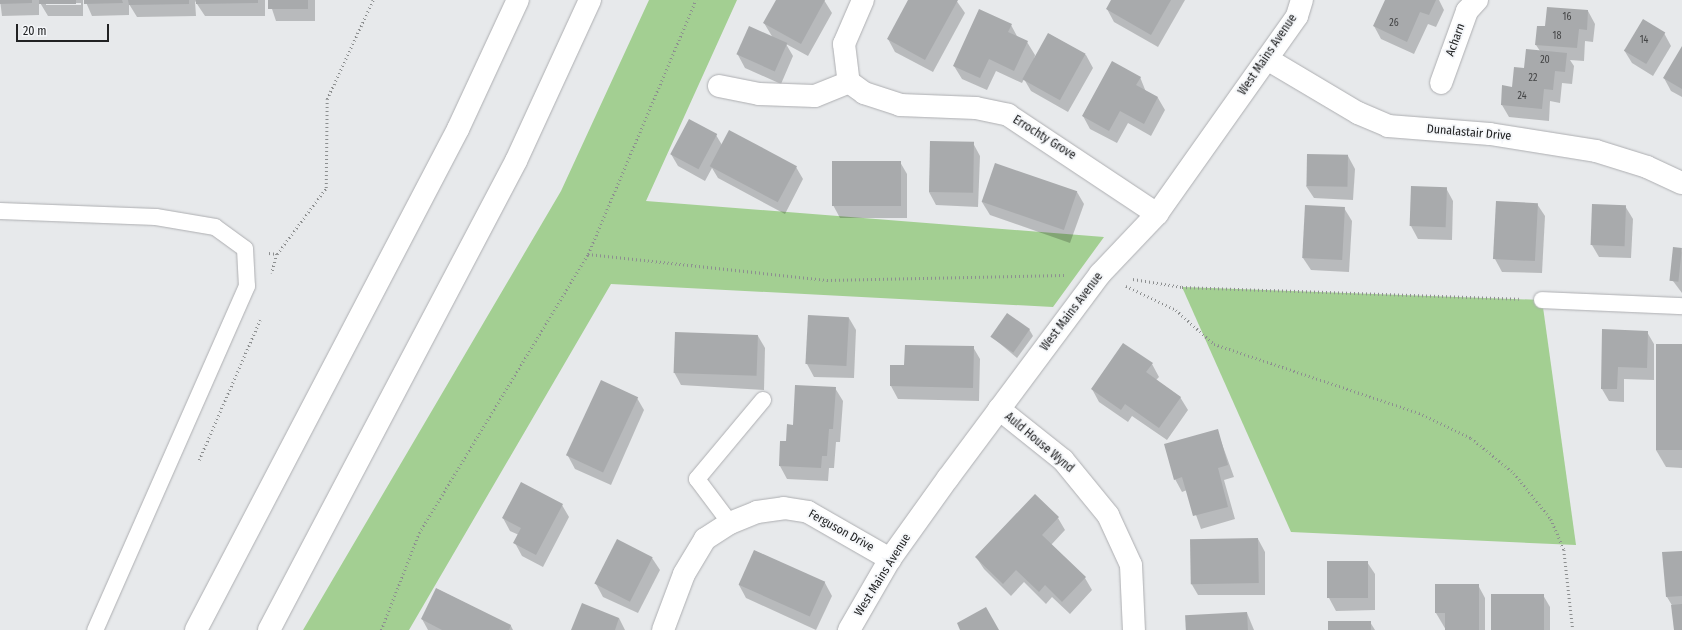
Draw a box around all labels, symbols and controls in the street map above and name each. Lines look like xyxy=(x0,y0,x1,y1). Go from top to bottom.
street label: West Mains Avenue xyxy=(1236,12,1300,98)
house number: 16 xyxy=(1563,12,1571,24)
scale bar xyxy=(18,16,111,42)
house number: 26 xyxy=(1389,18,1399,30)
street label: Acharn xyxy=(1443,21,1469,59)
text: 20 m xyxy=(23,24,47,38)
house number: 18 xyxy=(1553,31,1561,43)
house number: 14 xyxy=(1640,35,1648,47)
house number: 20 xyxy=(1540,55,1550,67)
house number: 22 xyxy=(1529,73,1537,85)
house number: 24 xyxy=(1517,91,1527,103)
street label: Errochty Grove xyxy=(1010,113,1078,163)
street label: Dunalastair Drive xyxy=(1426,122,1512,144)
street label: West Mains Avenue xyxy=(1038,270,1106,354)
street label: Auld House Wynd xyxy=(1002,410,1076,476)
street label: Ferguson Drive xyxy=(806,507,876,555)
street label: West Mains Avenue xyxy=(852,531,914,619)

